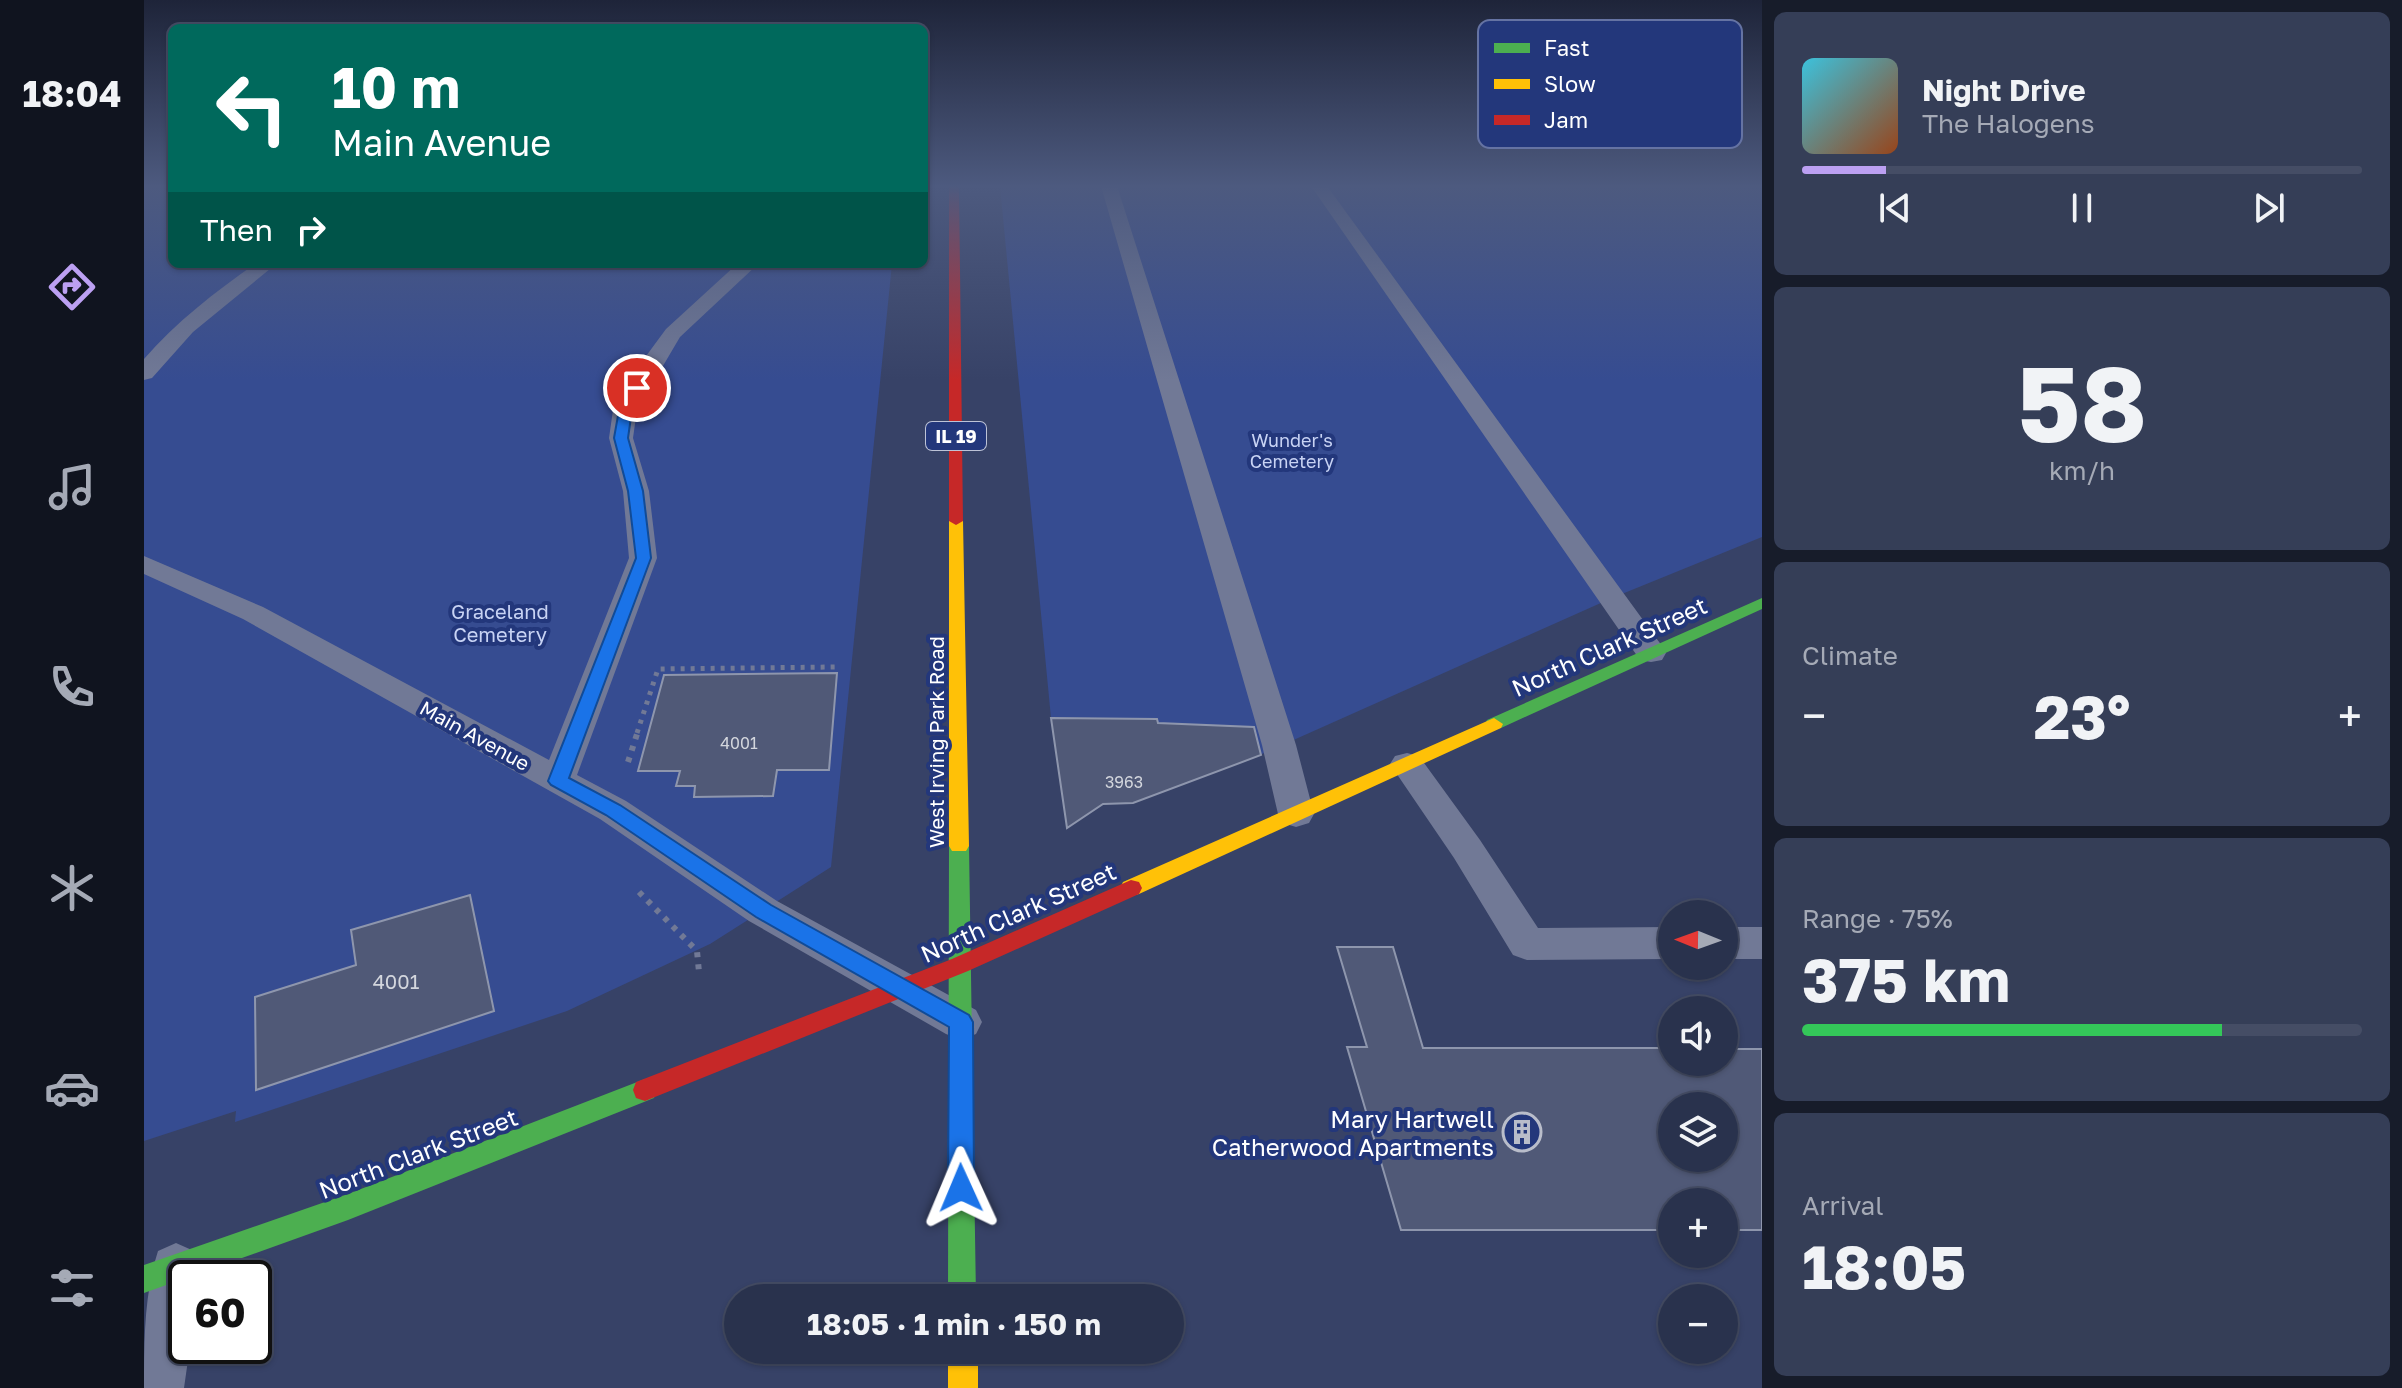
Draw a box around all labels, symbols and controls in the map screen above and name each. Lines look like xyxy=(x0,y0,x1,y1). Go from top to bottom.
legend xyxy=(1478,20,1742,148)
text: Fast xyxy=(1544,34,1590,61)
text: 10 m xyxy=(332,53,460,120)
icon: left xyxy=(200,56,304,160)
text: Slow xyxy=(1544,70,1596,97)
text: 18:04 xyxy=(22,72,122,115)
text: Night Drive xyxy=(1922,72,2086,108)
text: Jam xyxy=(1544,106,1588,133)
text: The Halogens xyxy=(1922,108,2095,139)
text: Main Avenue xyxy=(332,121,551,164)
icon: previous xyxy=(1873,186,1917,230)
icon: pause xyxy=(2060,186,2104,230)
icon: next xyxy=(2247,186,2291,230)
icon: right xyxy=(289,208,333,252)
text: Then xyxy=(200,212,273,248)
icon: directions xyxy=(44,259,100,315)
text: 58 xyxy=(2017,340,2147,465)
pin xyxy=(603,354,671,422)
icon: arrive xyxy=(615,366,659,410)
road number: IL 19 xyxy=(926,422,986,450)
park label: Wunder's Cemetery xyxy=(1250,429,1334,472)
text: km/h xyxy=(2049,455,2115,486)
icon: music xyxy=(44,459,100,515)
street label: North Clark Street xyxy=(1507,590,1711,702)
park label: Graceland Cemetery xyxy=(451,599,549,646)
street label: West Irving Park Road xyxy=(924,636,948,848)
text: Climate xyxy=(1802,640,1898,671)
icon: phone xyxy=(44,659,100,715)
text: 23° xyxy=(2034,680,2130,752)
text: − xyxy=(1802,689,1826,742)
text: + xyxy=(2338,689,2362,742)
street label: Main Avenue xyxy=(416,695,534,775)
house number: 4001 xyxy=(720,733,758,753)
house number: 3963 xyxy=(1105,772,1143,792)
street label: North Clark Street xyxy=(916,856,1120,968)
icon: climate xyxy=(44,860,100,916)
north arrow xyxy=(1658,900,1738,980)
map controls xyxy=(1658,900,1738,1364)
text: Range · 75% xyxy=(1802,903,1953,934)
text: 375 km xyxy=(1802,943,2010,1015)
house number: 4001 xyxy=(373,969,420,993)
button: sound xyxy=(1658,996,1738,1076)
icon: car xyxy=(44,1060,100,1116)
button: layers xyxy=(1658,1092,1738,1172)
street label: North Clark Street xyxy=(315,1102,521,1204)
place label: Mary Hartwell Catherwood Apartments xyxy=(1212,1104,1494,1161)
building icon: Mary Hartwell Catherwood Apartments xyxy=(1501,1111,1543,1153)
position arrow xyxy=(919,1146,1003,1230)
button: + xyxy=(1658,1188,1738,1268)
text: Arrival xyxy=(1802,1190,1883,1221)
text: 18:05 xyxy=(1802,1230,1966,1302)
icon: filters xyxy=(44,1260,100,1316)
speed limit sign: 60 xyxy=(168,1260,272,1364)
button: − xyxy=(1658,1284,1738,1364)
text: 18:05 · 1 min · 150 m xyxy=(807,1306,1101,1342)

